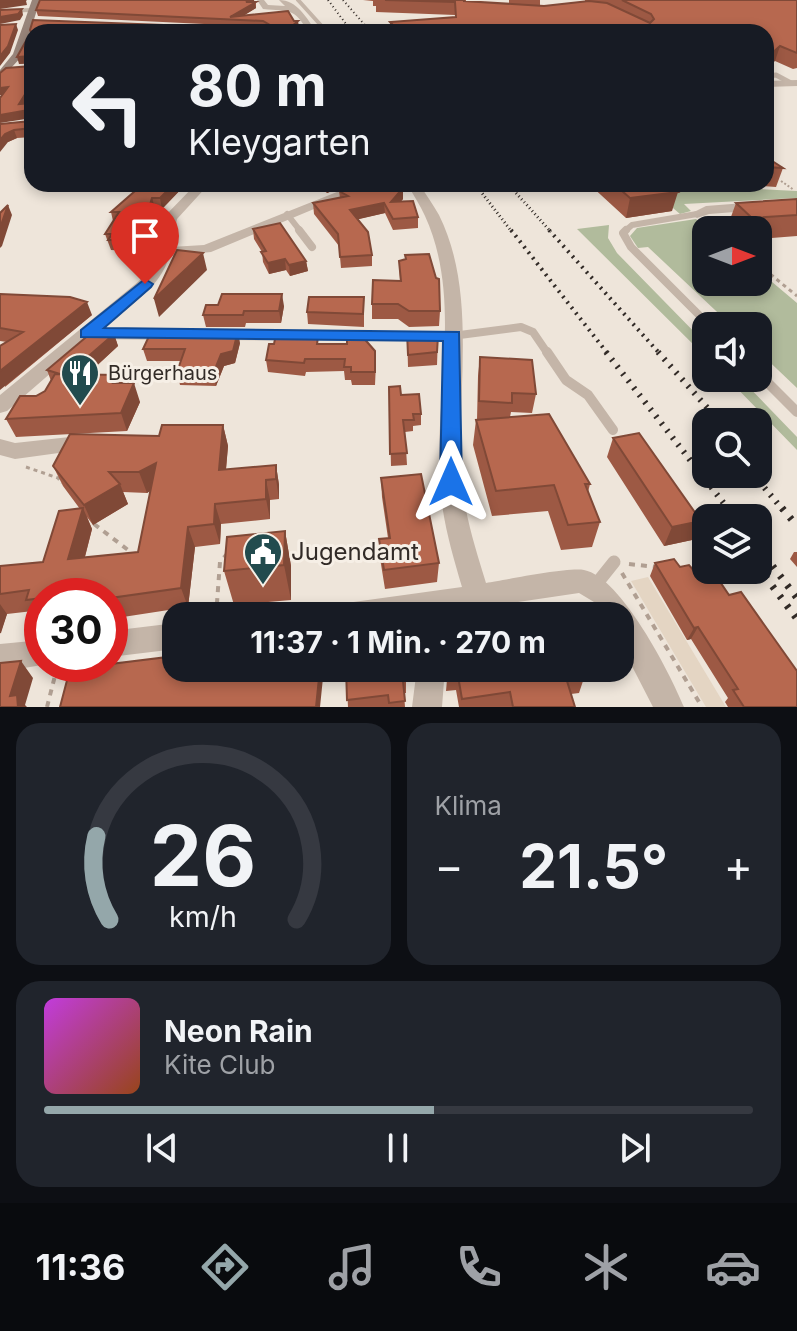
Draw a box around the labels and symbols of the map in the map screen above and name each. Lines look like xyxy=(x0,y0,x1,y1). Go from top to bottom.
pin xyxy=(111,202,179,284)
north arrow xyxy=(692,216,772,296)
restaurant icon: Bürgerhaus xyxy=(59,352,101,407)
place label: Bürgerhaus xyxy=(108,361,217,385)
position arrow xyxy=(409,440,493,524)
public building icon: Jugendamt xyxy=(242,531,284,586)
place label: Jugendamt xyxy=(291,537,419,566)
speed limit sign: 30 xyxy=(24,578,128,682)

